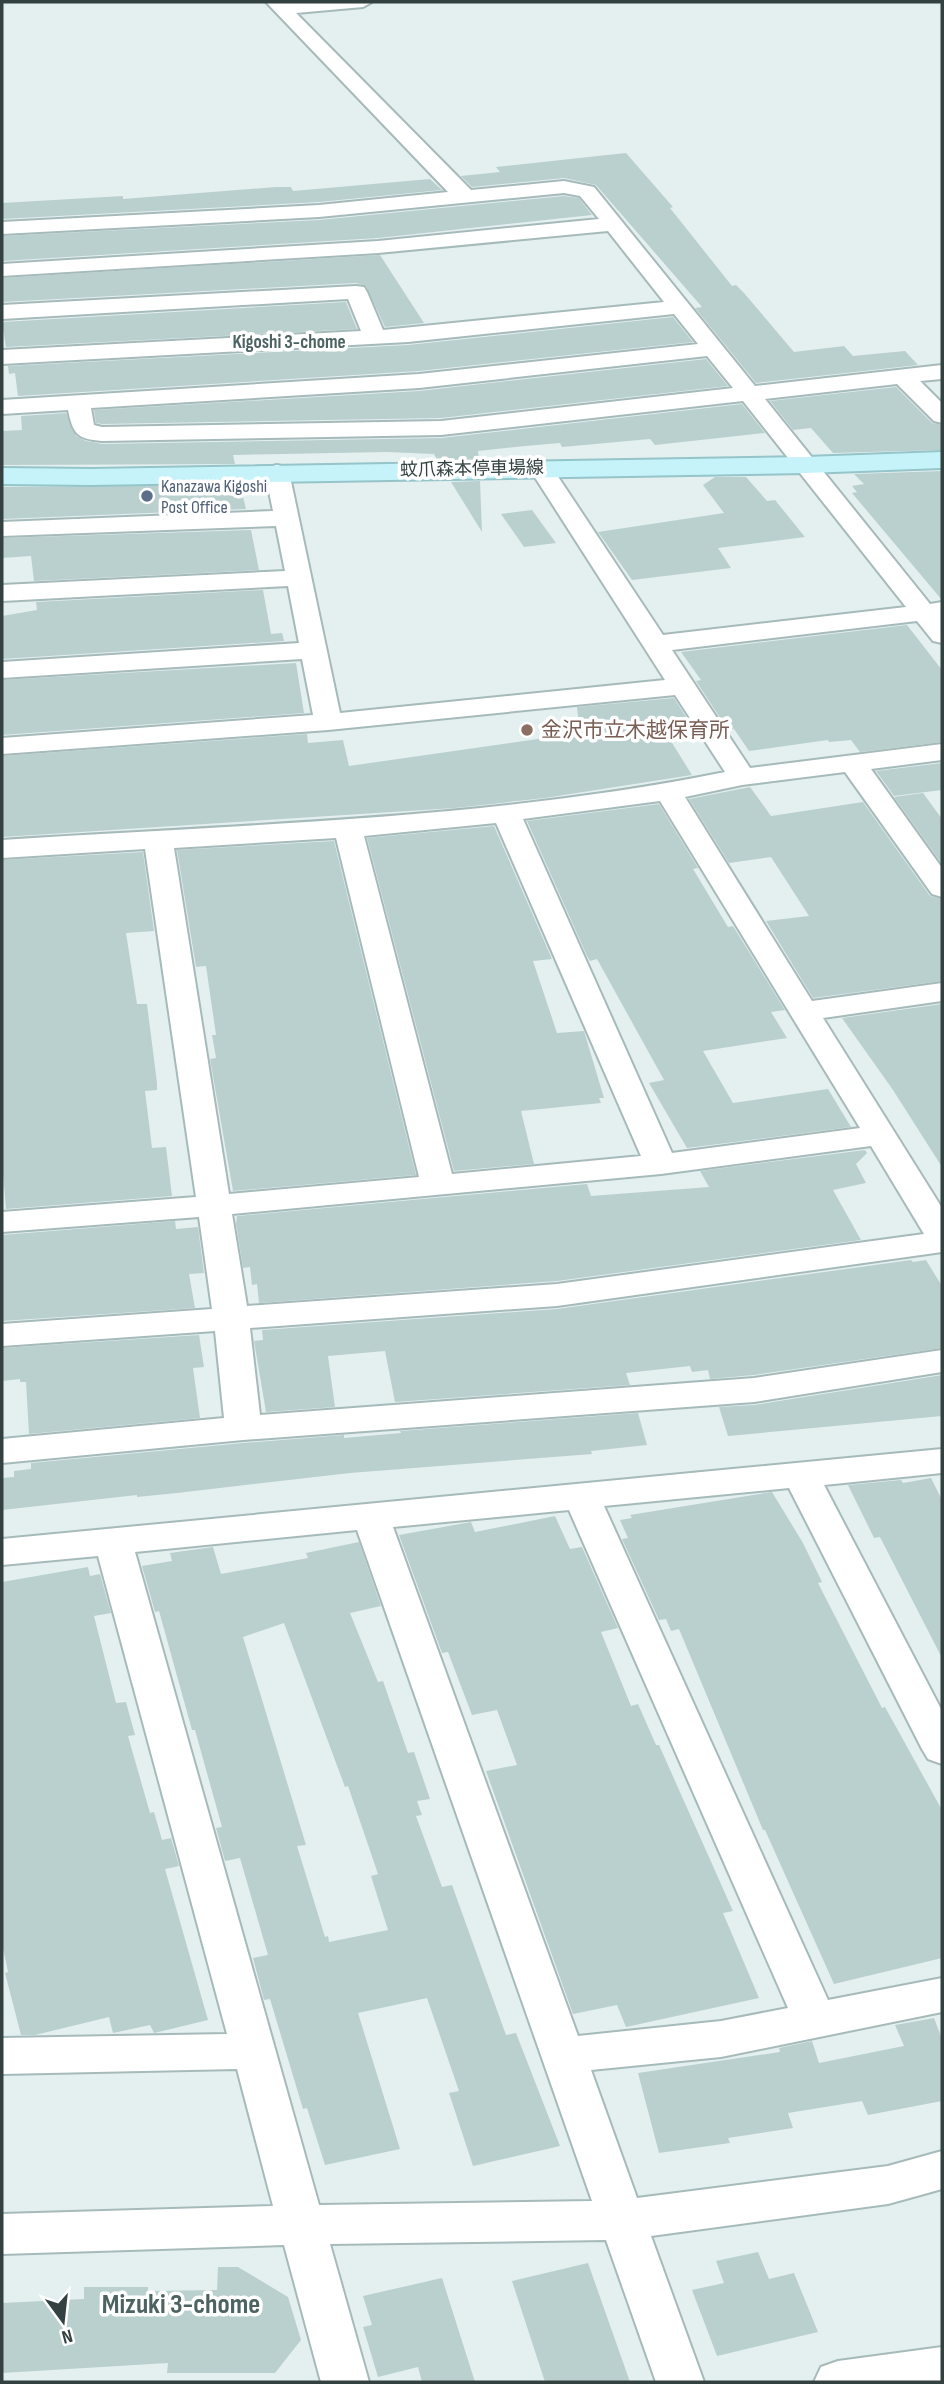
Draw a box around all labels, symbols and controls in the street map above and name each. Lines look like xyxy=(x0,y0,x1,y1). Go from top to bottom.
district label: Kigoshi 3-chome xyxy=(232,331,346,354)
street label: 蚊爪森本停車場線 xyxy=(400,457,544,481)
place label: Kanazawa Kigoshi Post Office xyxy=(161,476,267,518)
marker: Kanazawa Kigoshi Post Office xyxy=(139,488,155,504)
place label: 金沢市立木越保育所 xyxy=(541,718,730,743)
marker: 金沢市立木越保育所 xyxy=(519,722,535,738)
north arrow xyxy=(28,2286,98,2356)
district label: Mizuki 3-chome xyxy=(102,2288,260,2321)
text: N xyxy=(59,2324,75,2348)

